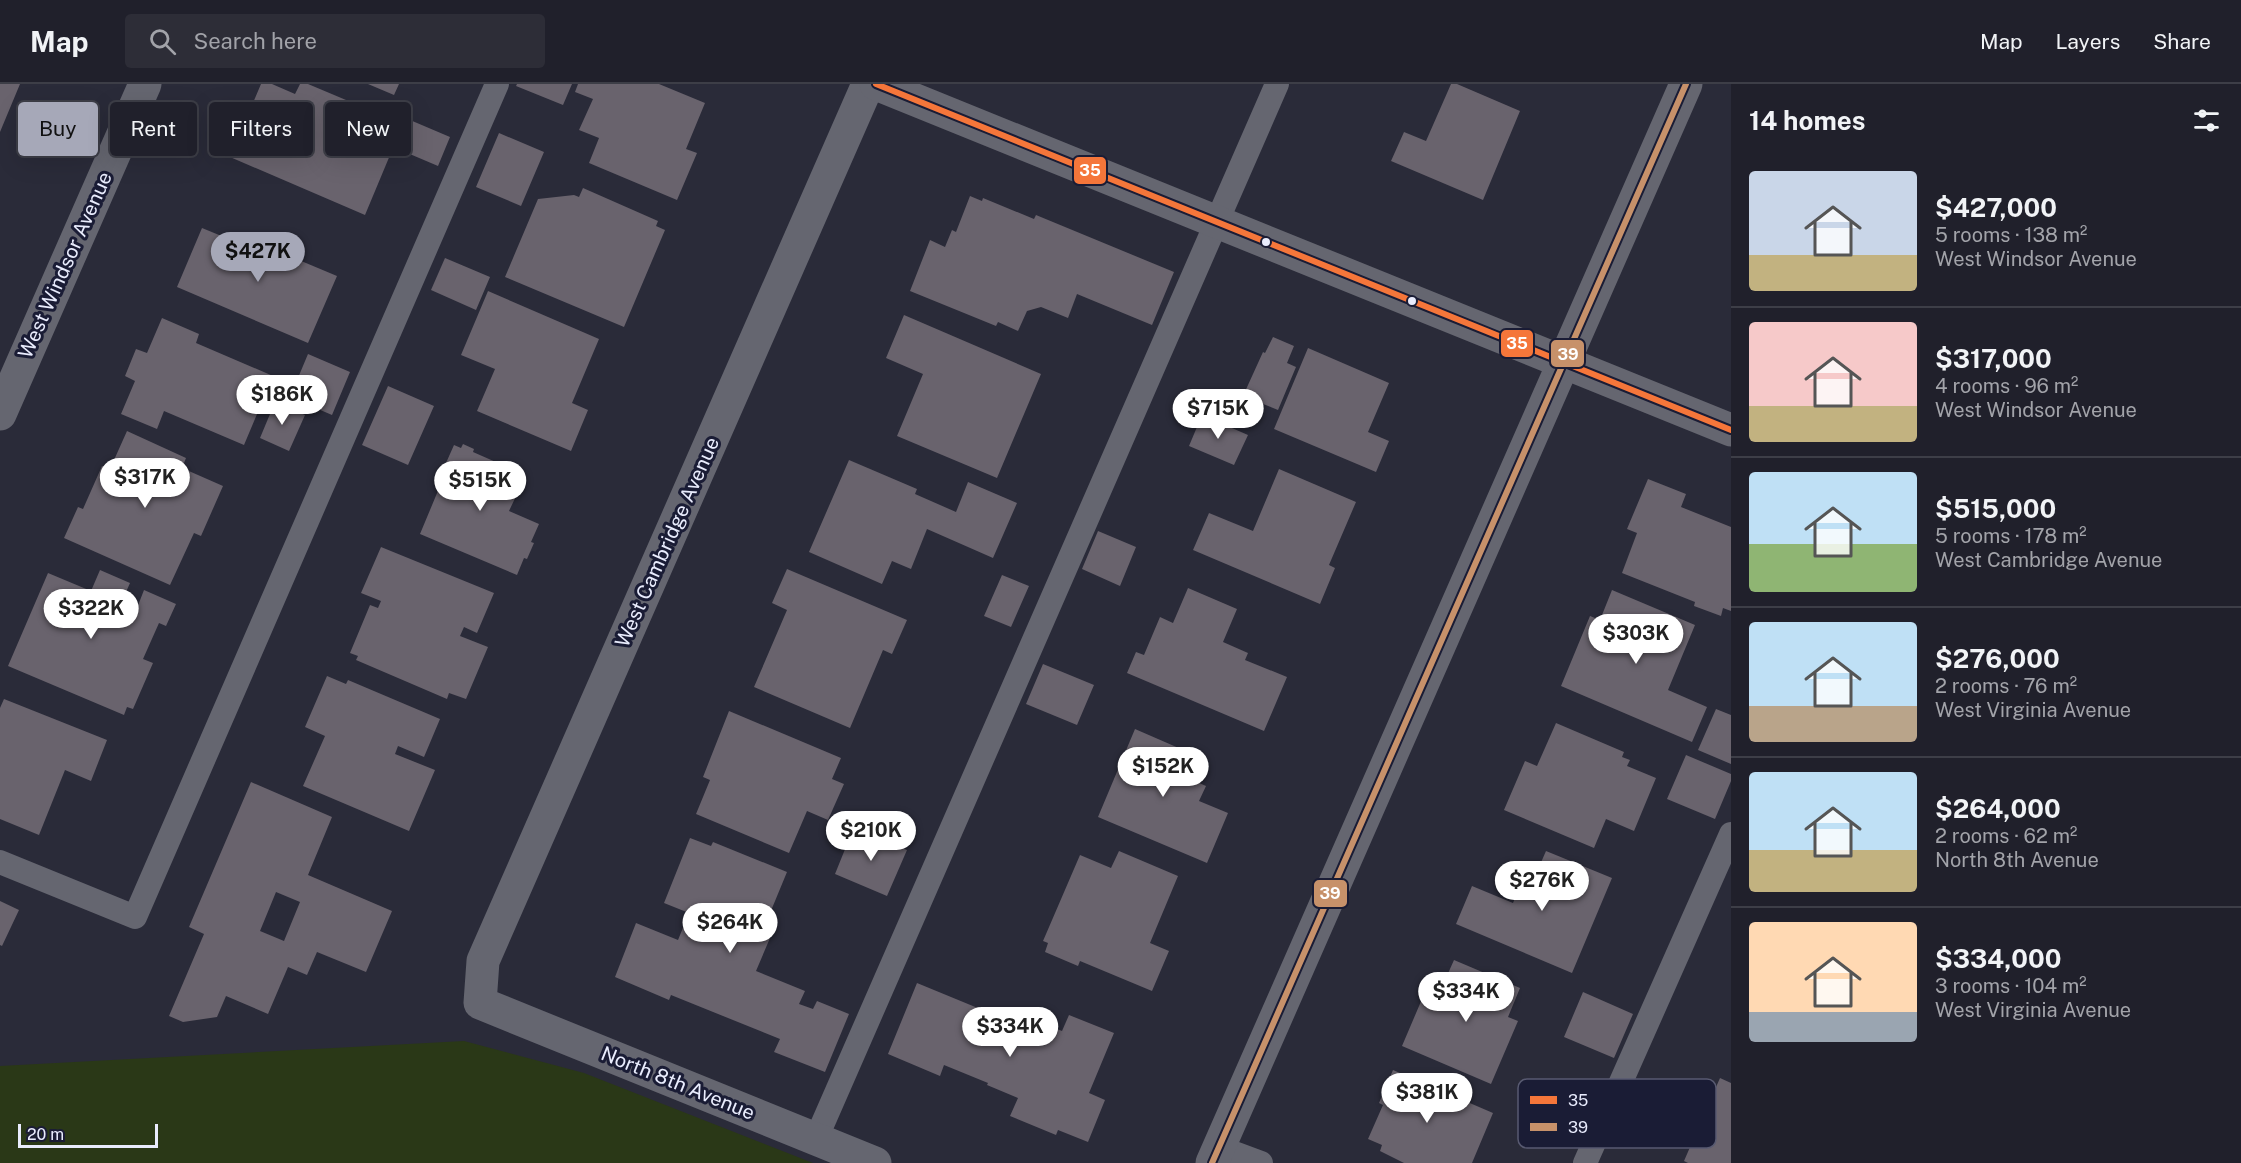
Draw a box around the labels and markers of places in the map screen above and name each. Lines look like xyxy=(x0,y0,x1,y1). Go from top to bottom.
pin: $427K xyxy=(216,232,300,283)
unlabelled marker xyxy=(1260,236,1272,248)
unlabelled marker xyxy=(1406,295,1418,307)
pin: $186K xyxy=(240,375,324,426)
pin: $715K xyxy=(1176,389,1260,440)
pin: $317K xyxy=(103,458,187,509)
pin: $515K xyxy=(438,461,522,512)
pin: $322K xyxy=(49,589,133,640)
pin: $303K xyxy=(1594,614,1678,665)
pin: $152K xyxy=(1121,747,1205,798)
pin: $210K xyxy=(829,811,913,862)
pin: $276K xyxy=(1500,861,1584,912)
pin: $264K xyxy=(688,903,772,954)
pin: $334K xyxy=(1424,972,1508,1023)
pin: $334K xyxy=(968,1007,1052,1058)
pin: $381K xyxy=(1385,1073,1469,1124)

